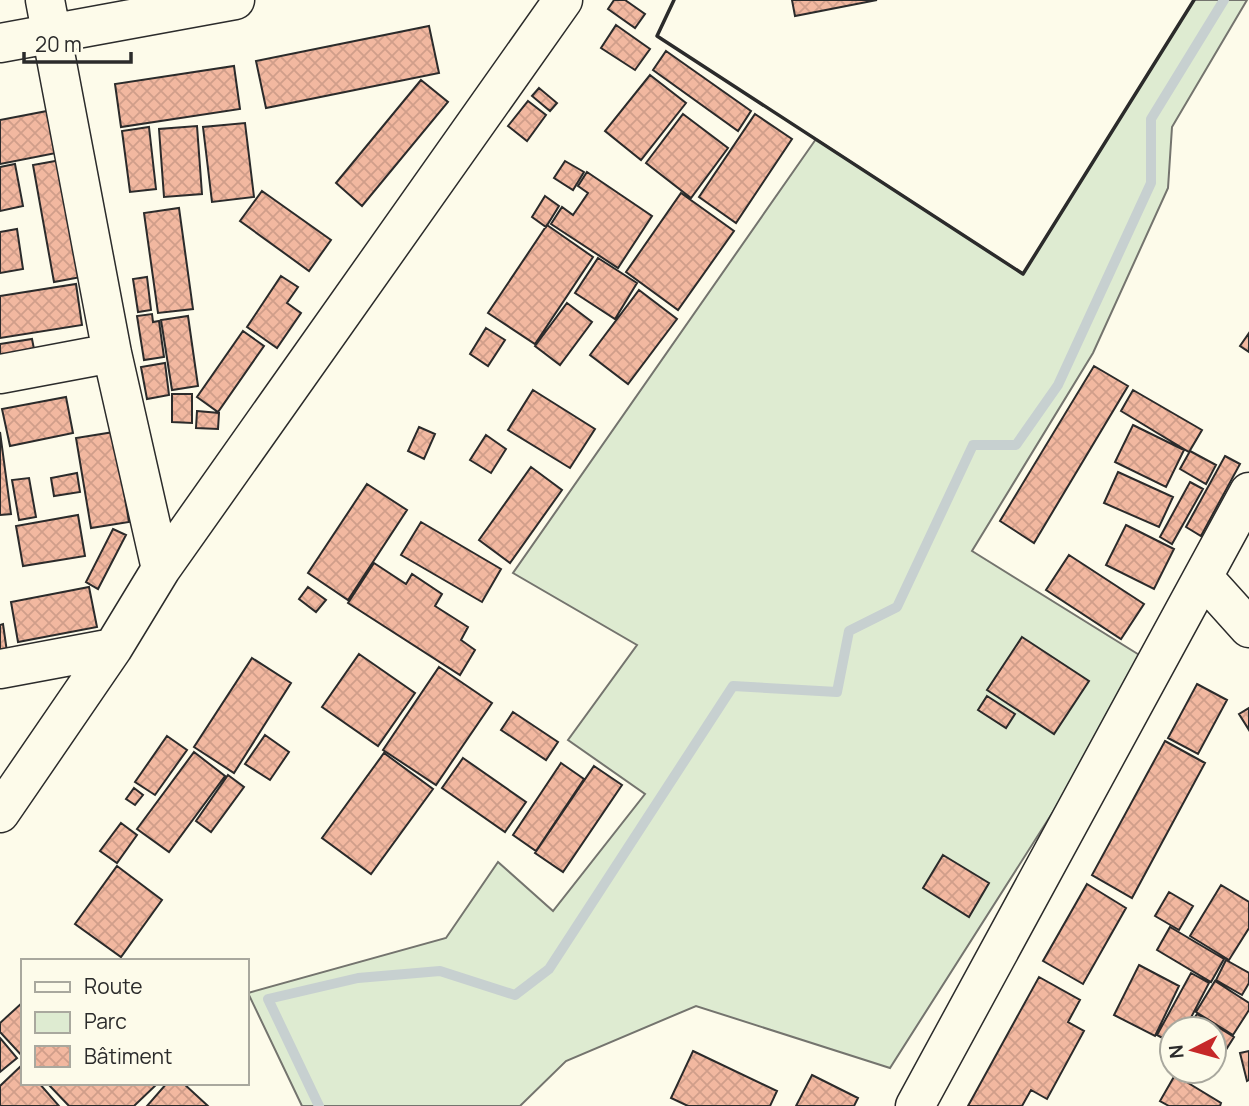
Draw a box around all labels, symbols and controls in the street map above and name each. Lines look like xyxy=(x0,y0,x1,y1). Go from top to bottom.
scale bar xyxy=(24,21,131,65)
text: 20 m xyxy=(35,30,82,58)
legend xyxy=(21,959,248,1085)
text: Route xyxy=(84,972,142,1000)
text: Parc xyxy=(84,1007,127,1035)
north arrow xyxy=(1158,1015,1228,1085)
text: Bâtiment xyxy=(84,1042,172,1070)
text: N xyxy=(1162,1044,1190,1060)

